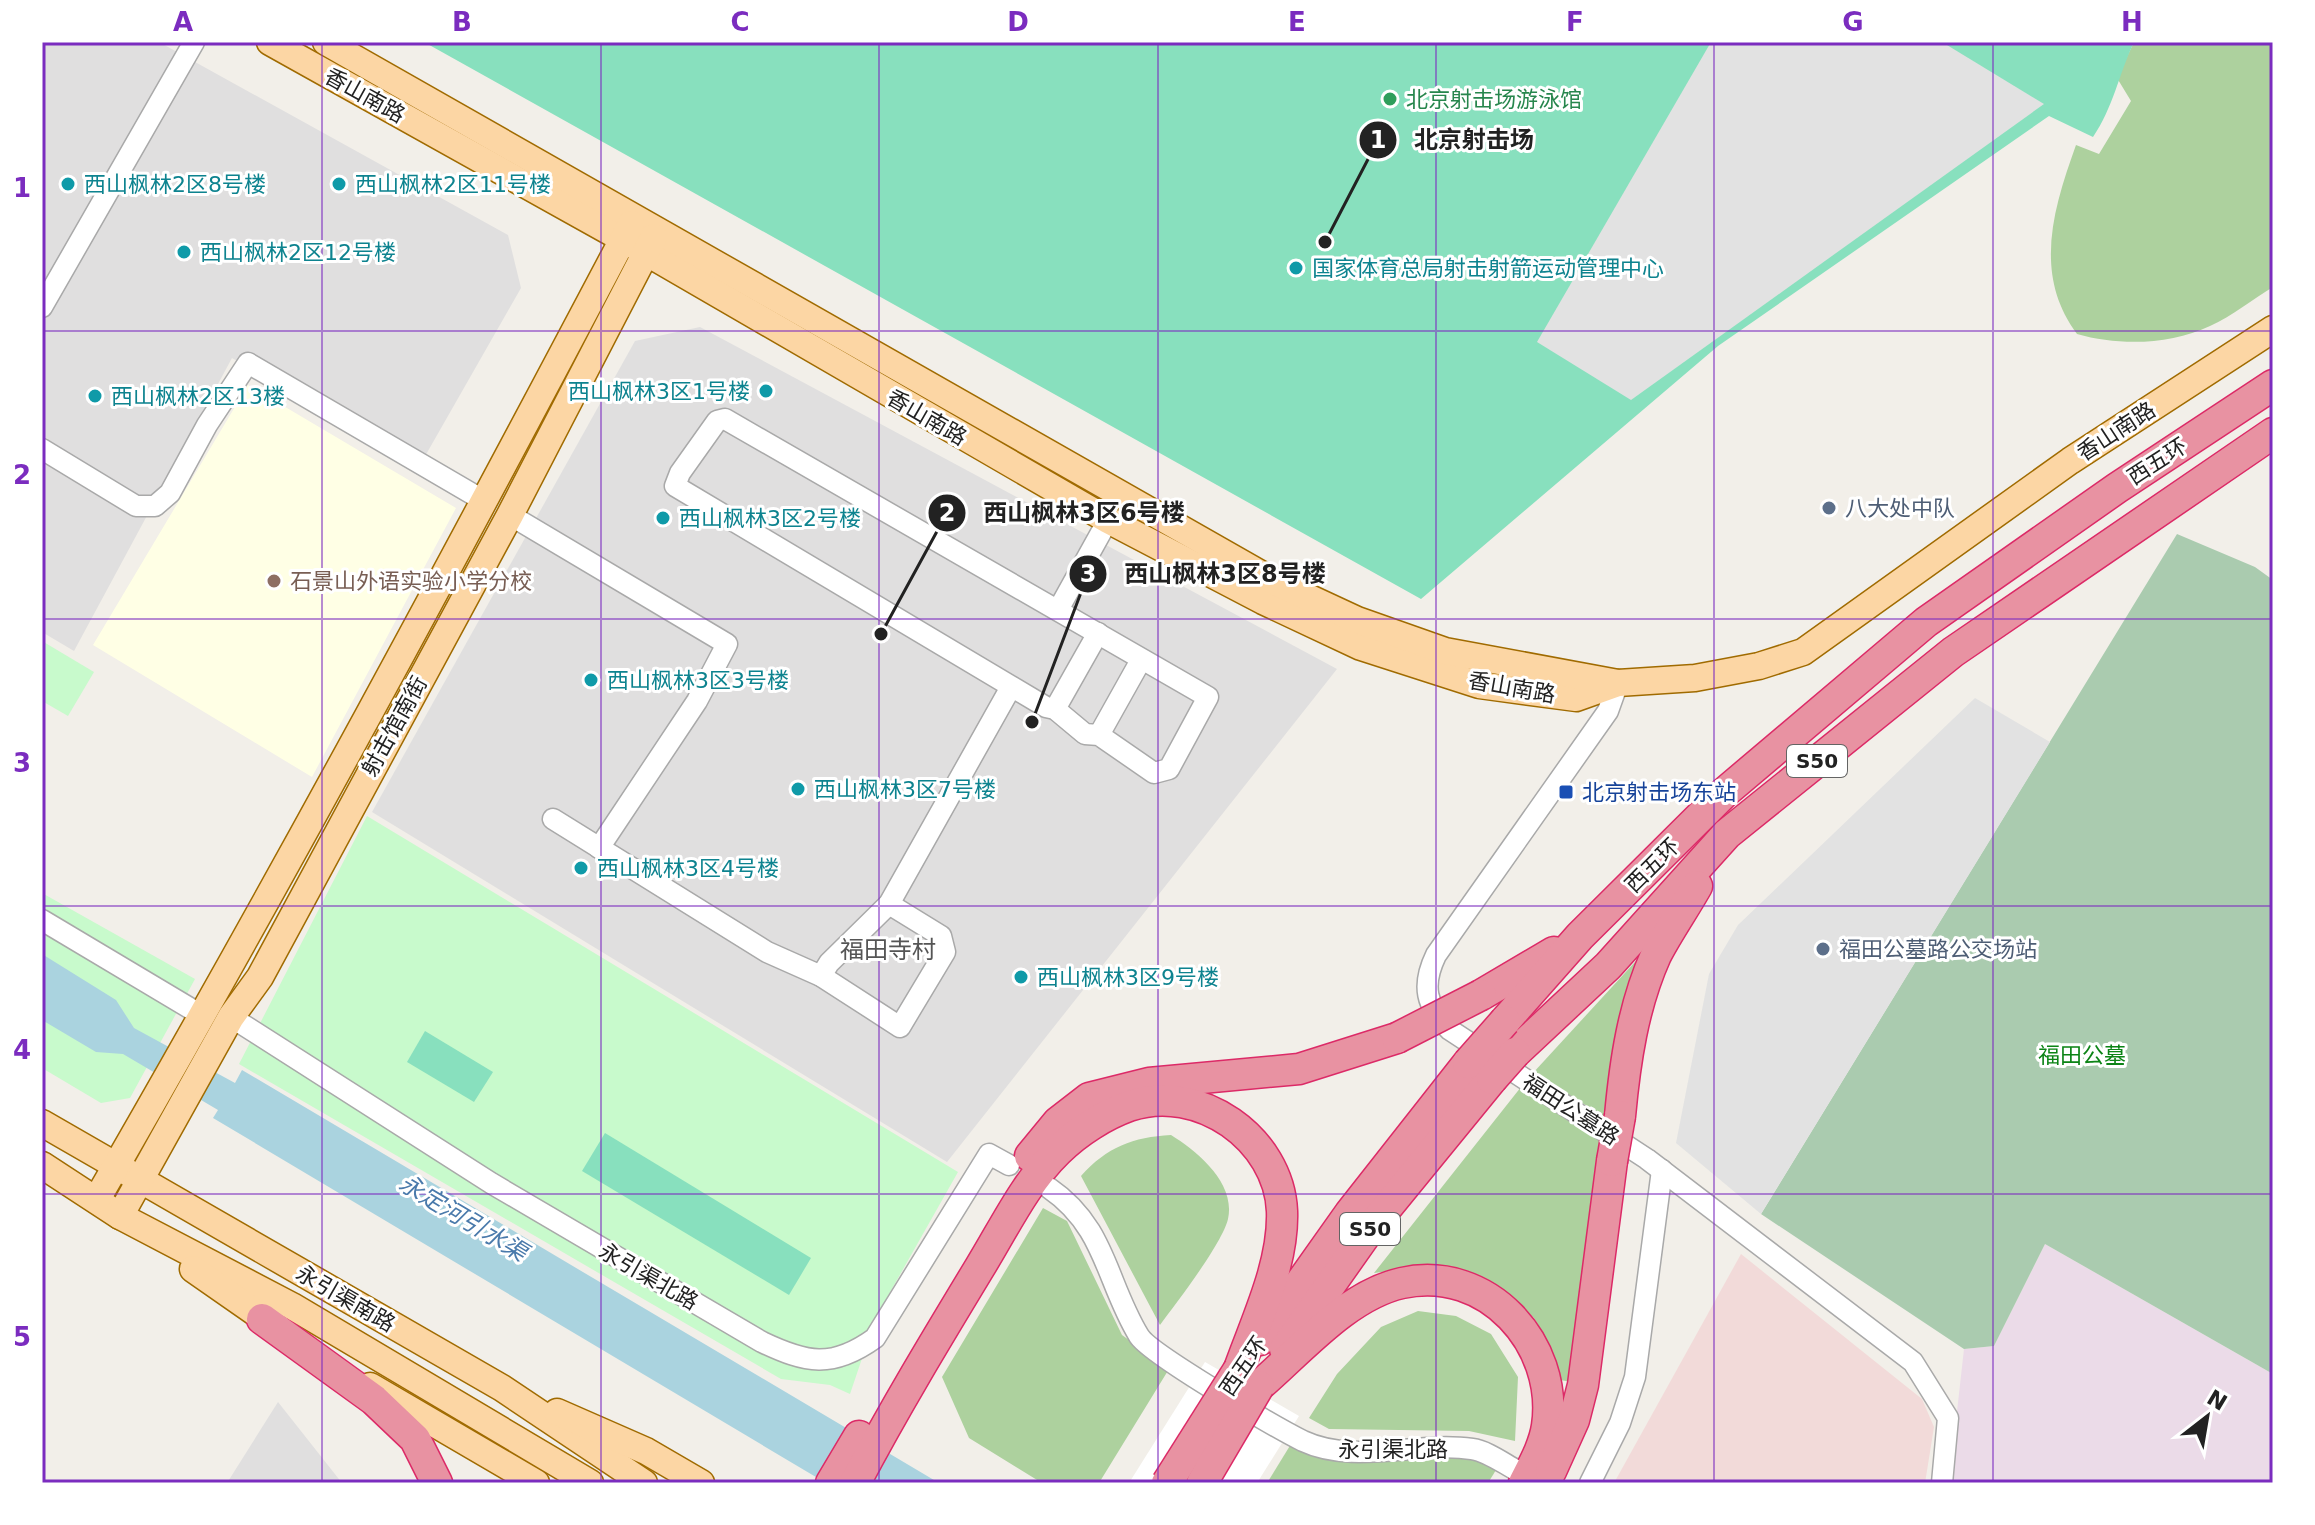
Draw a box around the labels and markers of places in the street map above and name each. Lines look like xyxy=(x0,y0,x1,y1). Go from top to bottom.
place label: 北京射击场游泳馆 xyxy=(1406,87,1582,112)
marker: 北京射击场游泳馆 xyxy=(1381,90,1399,108)
callout: 北京射击场 xyxy=(1358,116,1550,164)
place label: 西山枫林2区8号楼 xyxy=(84,172,266,197)
place label: 西山枫林2区11号楼 xyxy=(355,172,551,197)
marker: 西山枫林2区8号楼 xyxy=(59,175,77,193)
marker: 西山枫林2区11号楼 xyxy=(330,175,348,193)
place label: 西山枫林2区12号楼 xyxy=(200,240,396,265)
marker: 西山枫林2区12号楼 xyxy=(175,243,193,261)
place label: 国家体育总局射击射箭运动管理中心 xyxy=(1312,256,1664,281)
marker: 国家体育总局射击射箭运动管理中心 xyxy=(1287,259,1305,277)
place label: 西山枫林3区1号楼 xyxy=(568,379,750,404)
marker: 西山枫林3区1号楼 xyxy=(757,382,775,400)
place label: 西山枫林2区13楼 xyxy=(111,384,285,409)
marker: 西山枫林2区13楼 xyxy=(86,387,104,405)
callout: 西山枫林3区6号楼 xyxy=(927,489,1201,537)
place label: 八大处中队 xyxy=(1845,496,1955,521)
marker: 八大处中队 xyxy=(1820,499,1838,517)
place label: 西山枫林3区2号楼 xyxy=(679,506,861,531)
marker: 西山枫林3区2号楼 xyxy=(654,509,672,527)
callout: 西山枫林3区8号楼 xyxy=(1068,550,1342,598)
place label: 石景山外语实验小学分校 xyxy=(290,569,532,594)
marker: 石景山外语实验小学分校 xyxy=(265,572,283,590)
place label: 西山枫林3区3号楼 xyxy=(607,668,789,693)
marker: 西山枫林3区3号楼 xyxy=(582,671,600,689)
place label: 西山枫林3区7号楼 xyxy=(814,777,996,802)
marker: 西山枫林3区7号楼 xyxy=(789,780,807,798)
place label: 北京射击场东站 xyxy=(1582,780,1736,805)
marker: 北京射击场东站 xyxy=(1557,783,1575,801)
place label: 西山枫林3区4号楼 xyxy=(597,856,779,881)
marker: 西山枫林3区4号楼 xyxy=(572,859,590,877)
place label: 福田公墓路公交场站 xyxy=(1839,937,2037,962)
marker: 福田公墓路公交场站 xyxy=(1814,940,1832,958)
place label: 西山枫林3区9号楼 xyxy=(1037,965,1219,990)
marker: 西山枫林3区9号楼 xyxy=(1012,968,1030,986)

